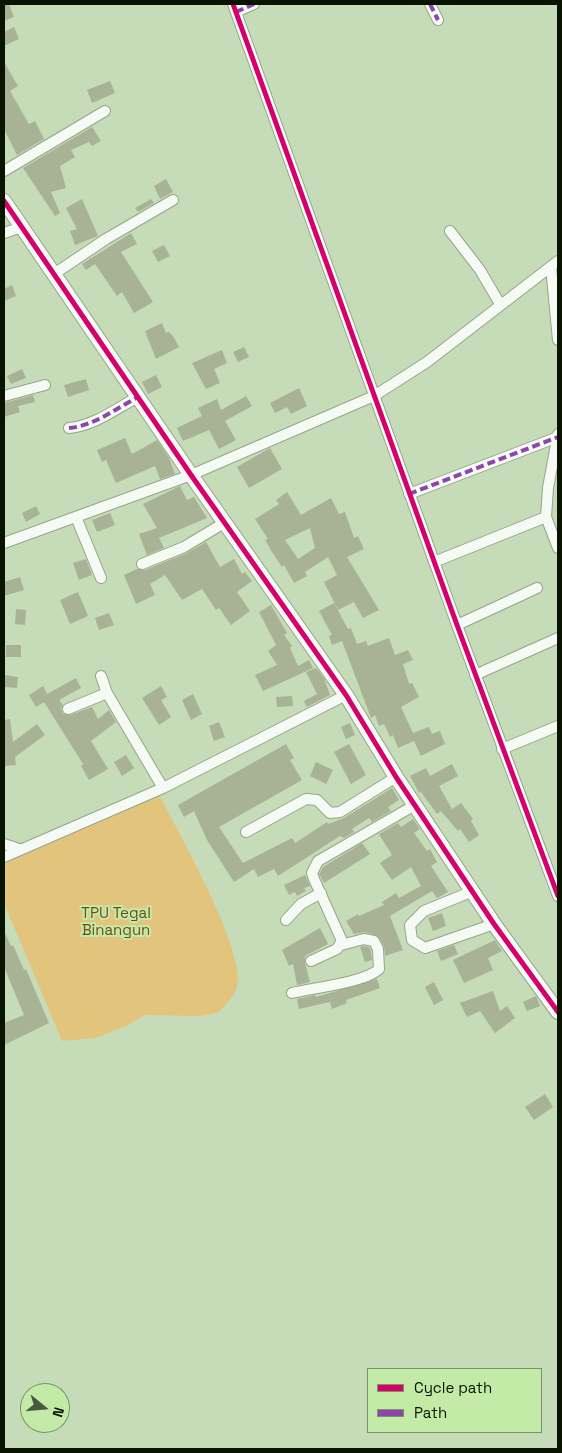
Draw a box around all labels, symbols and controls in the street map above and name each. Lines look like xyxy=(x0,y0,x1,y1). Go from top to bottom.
park label: TPU Tegal Binangun xyxy=(81,905,151,940)
legend xyxy=(367,1368,542,1433)
text: Cycle path xyxy=(414,1378,492,1397)
north arrow xyxy=(20,1383,70,1433)
text: Path xyxy=(414,1403,447,1422)
text: N xyxy=(48,1405,68,1419)

